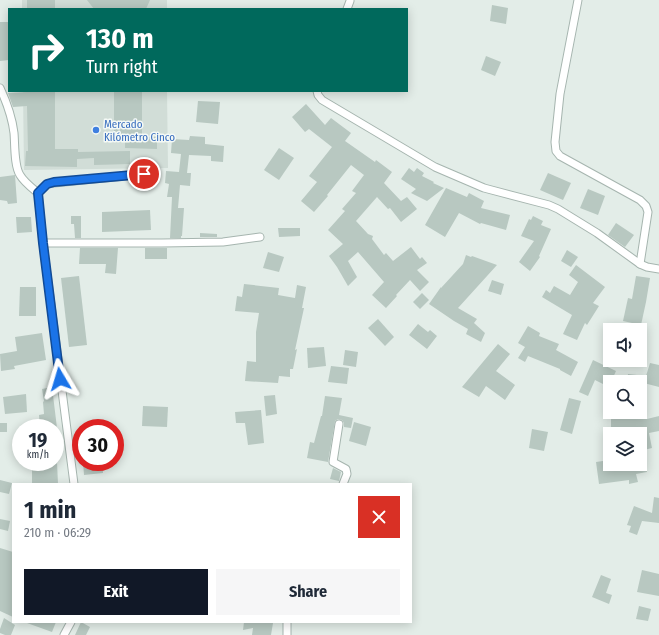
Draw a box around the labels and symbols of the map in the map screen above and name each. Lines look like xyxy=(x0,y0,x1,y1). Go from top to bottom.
place label: Mercado Kilómetro Cinco xyxy=(104,118,175,144)
marker: Mercado Kilómetro Cinco xyxy=(91,125,101,135)
pin xyxy=(127,157,161,191)
position arrow xyxy=(39,358,81,400)
speed limit sign: 30 xyxy=(72,419,124,471)

